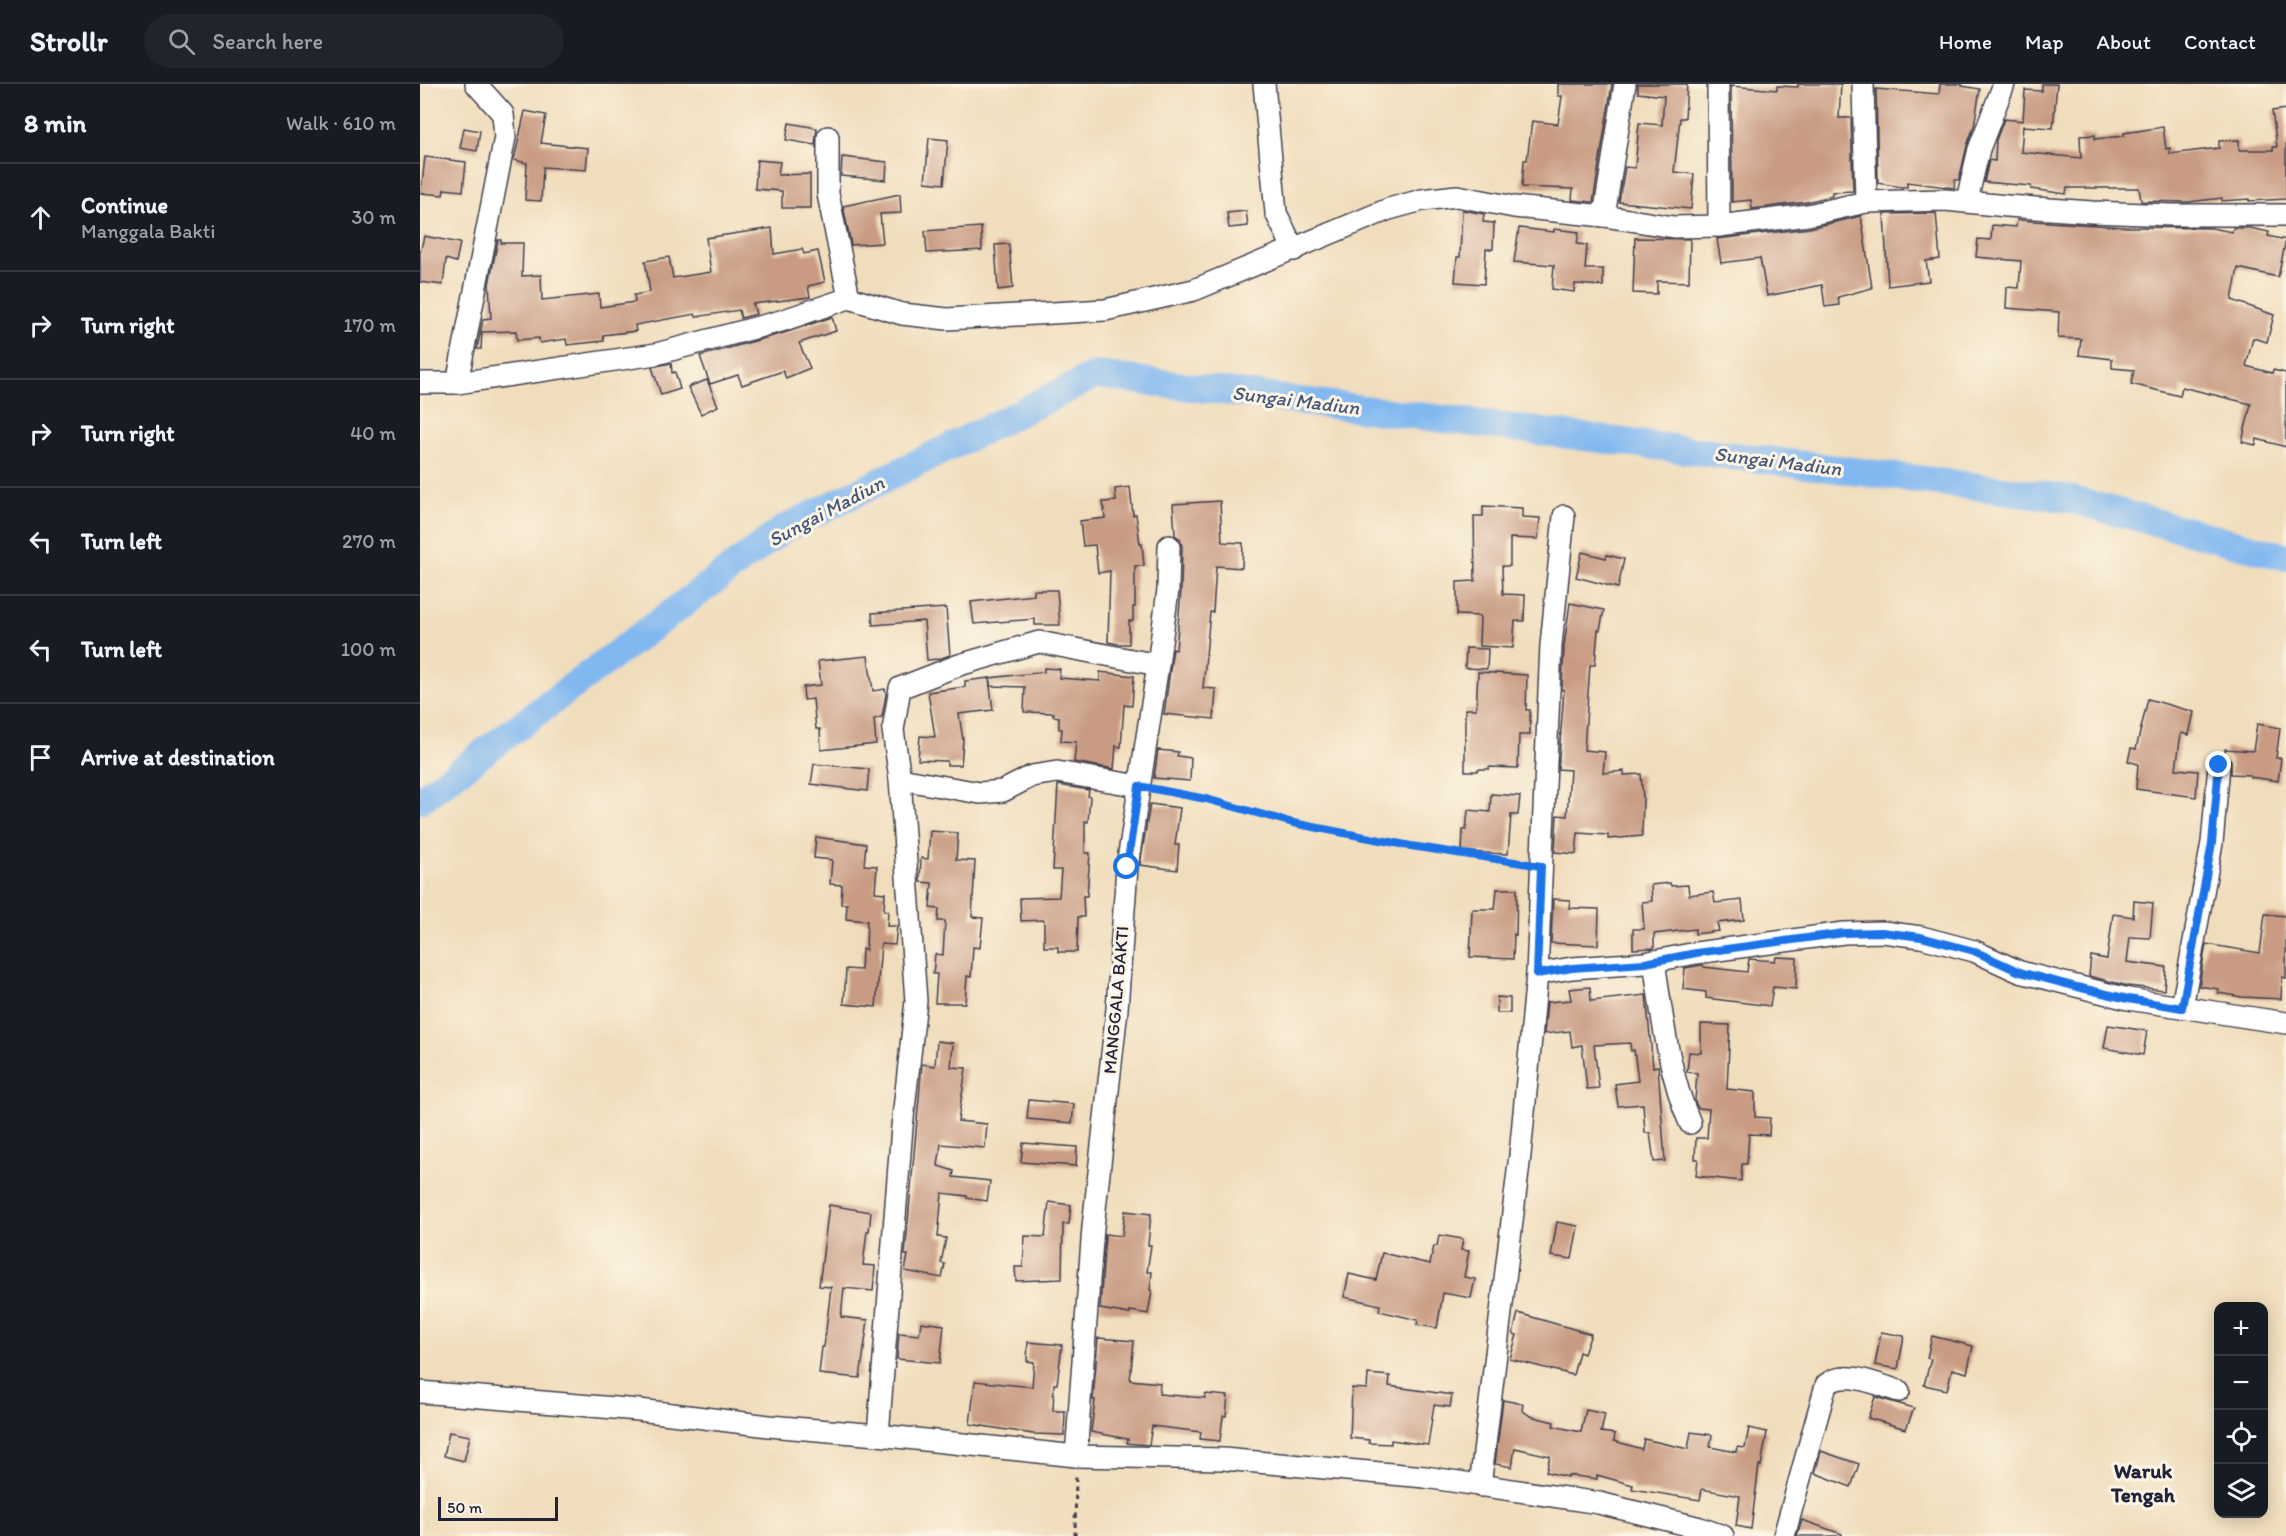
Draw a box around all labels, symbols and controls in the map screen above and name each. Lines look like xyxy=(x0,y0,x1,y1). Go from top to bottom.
search box xyxy=(144,14,564,68)
text: Strollr xyxy=(30,24,108,58)
icon: search xyxy=(165,25,198,58)
text: Search here xyxy=(213,28,323,55)
text: Home xyxy=(1939,29,1992,54)
text: Map xyxy=(2025,29,2064,54)
text: About xyxy=(2097,29,2151,54)
text: Contact xyxy=(2184,29,2256,54)
text: 8 min xyxy=(24,107,86,139)
text: Walk · 610 m xyxy=(286,111,396,135)
text: Continue xyxy=(81,192,168,219)
icon: ahead xyxy=(24,201,57,234)
text: 30 m xyxy=(351,205,396,229)
text: Manggala Bakti xyxy=(81,219,215,243)
icon: right xyxy=(24,309,57,342)
text: Turn right xyxy=(81,312,175,339)
text: 170 m xyxy=(343,313,396,337)
water label: Sungai Madiun xyxy=(1231,380,1362,420)
icon: right xyxy=(24,417,57,450)
text: Turn right xyxy=(81,420,175,447)
text: 40 m xyxy=(350,421,396,445)
water label: Sungai Madiun xyxy=(1713,441,1844,481)
water label: Sungai Madiun xyxy=(764,470,889,552)
icon: left xyxy=(24,525,57,558)
text: Turn left xyxy=(81,528,162,555)
text: 270 m xyxy=(342,529,396,553)
icon: left xyxy=(24,633,57,666)
text: Turn left xyxy=(81,636,162,663)
text: 100 m xyxy=(341,637,396,661)
icon: arrive xyxy=(24,741,57,774)
text: Arrive at destination xyxy=(81,744,275,771)
route end xyxy=(2205,751,2231,777)
route start xyxy=(1113,853,1139,879)
street label: MANGGALA BAKTI xyxy=(1099,925,1133,1075)
map controls xyxy=(2214,1302,2268,1518)
button: + xyxy=(2214,1302,2268,1356)
button: − xyxy=(2214,1356,2268,1410)
button: locate xyxy=(2214,1410,2268,1464)
district label: Waruk Tengah xyxy=(2110,1458,2176,1508)
button: layers xyxy=(2214,1464,2268,1518)
scale bar xyxy=(438,1494,558,1522)
text: 50 m xyxy=(447,1498,482,1517)

